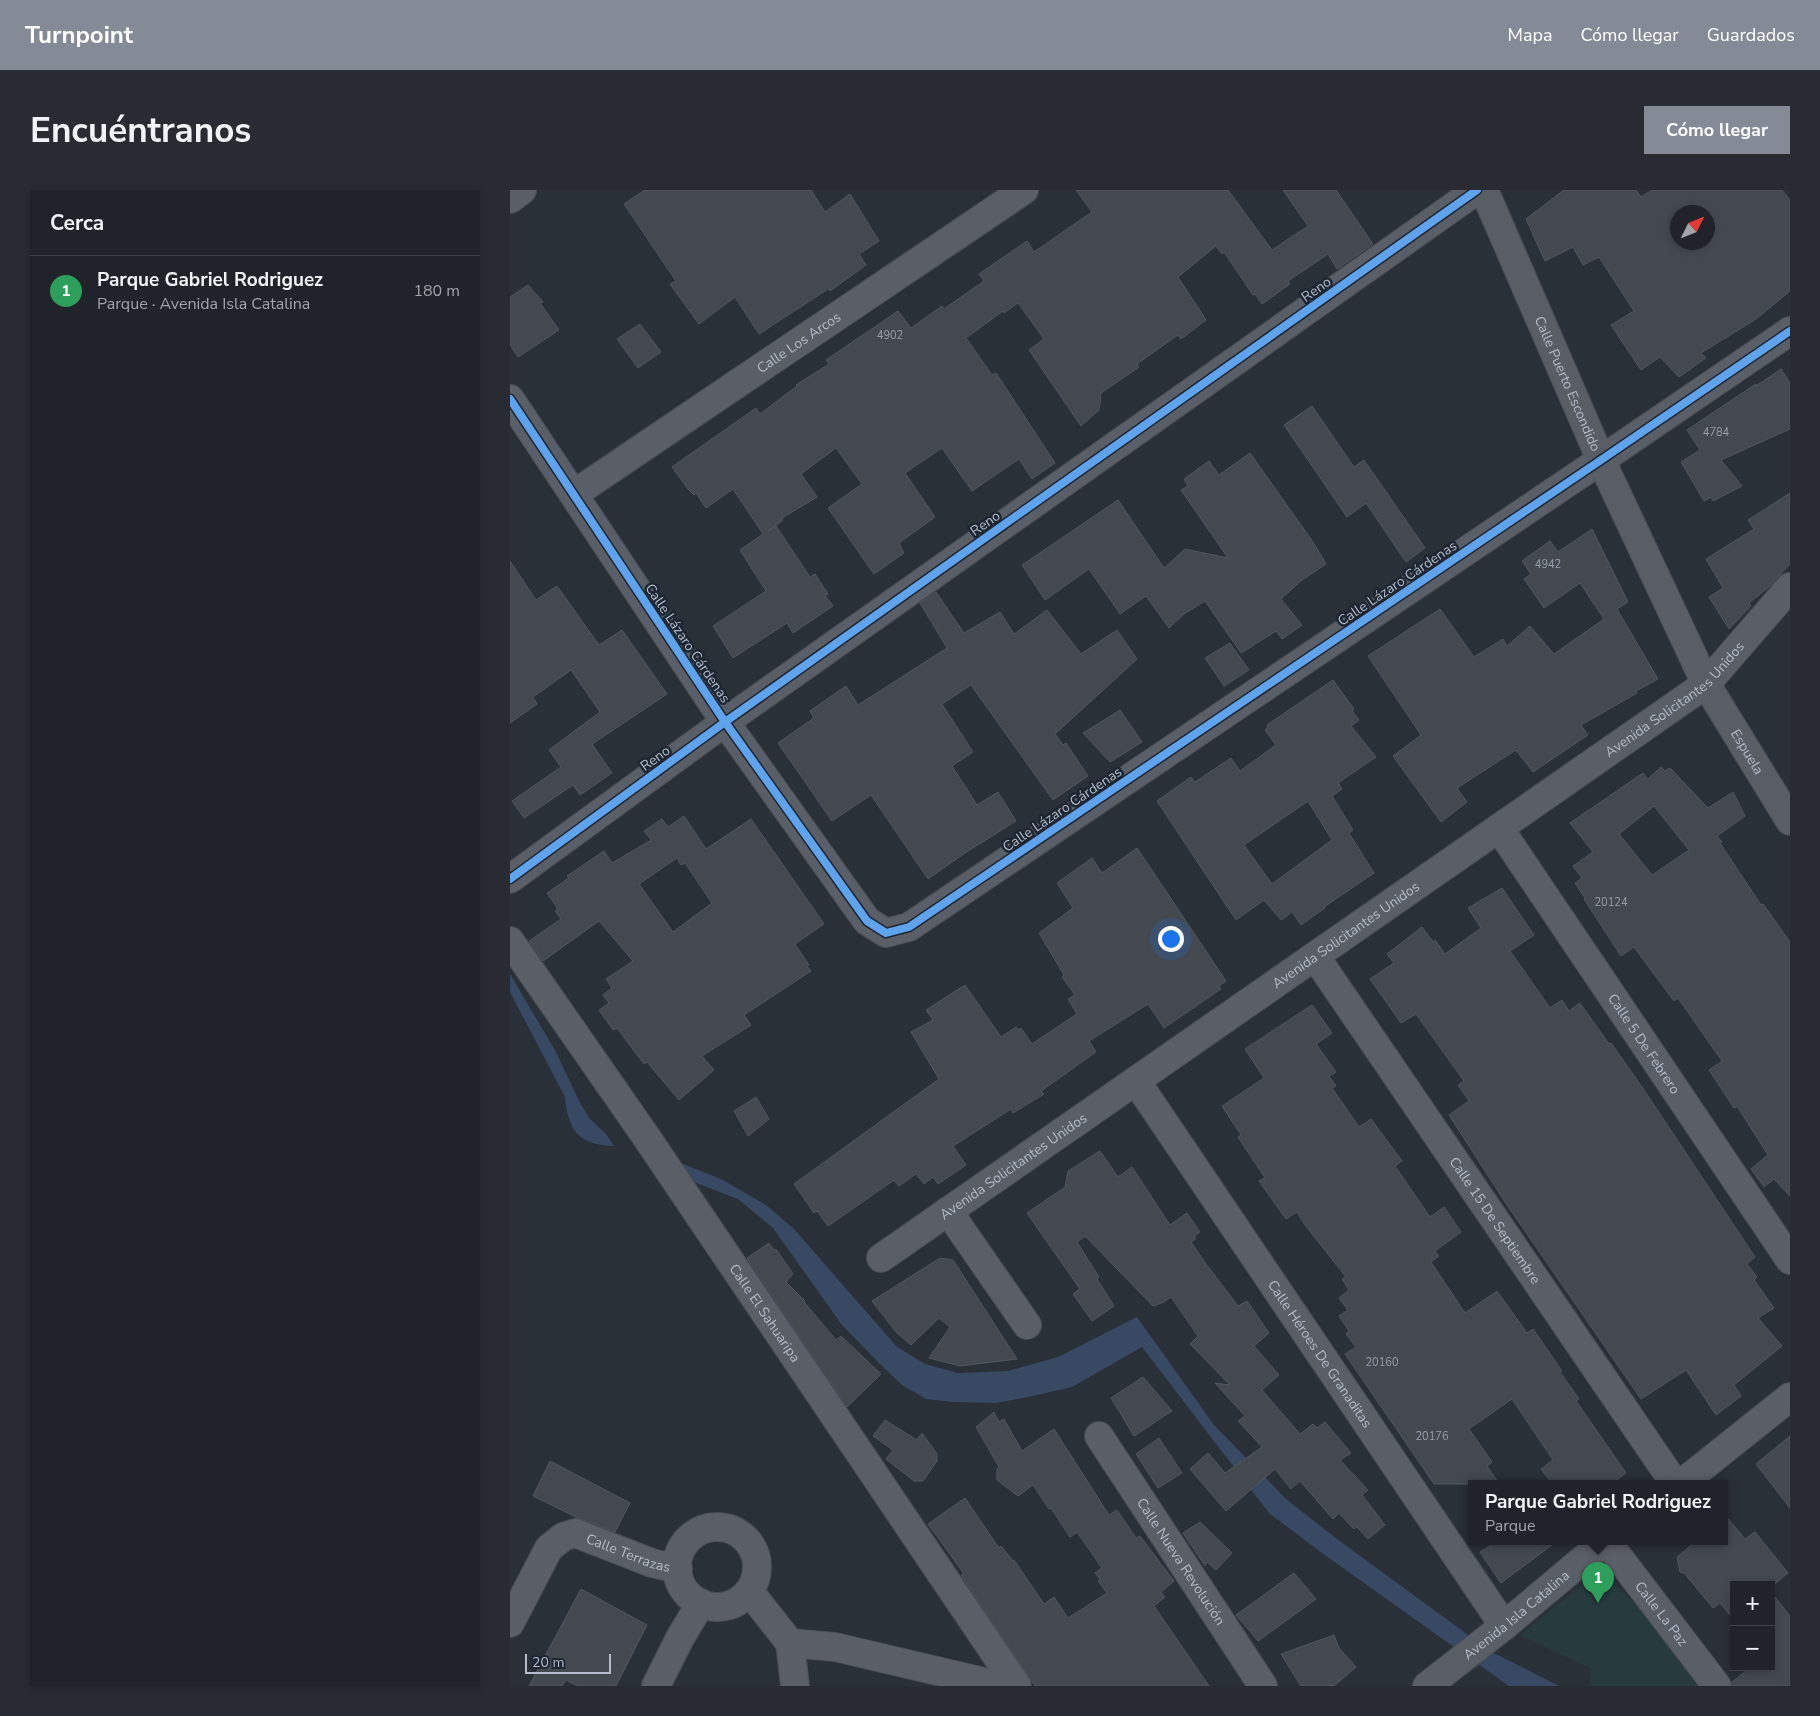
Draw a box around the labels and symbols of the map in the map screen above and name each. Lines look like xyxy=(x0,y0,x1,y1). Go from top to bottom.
north arrow xyxy=(1670,205,1715,250)
street label: Reno xyxy=(1298,272,1335,306)
street label: Calle Los Arcos xyxy=(753,307,845,378)
street label: Calle Puerto Escondido xyxy=(1530,313,1605,455)
house number: 4902 xyxy=(877,328,903,343)
house number: 4784 xyxy=(1703,425,1730,440)
street label: Reno xyxy=(967,506,1004,540)
street label: Calle Lázaro Cárdenas xyxy=(1334,536,1461,631)
house number: 4942 xyxy=(1535,557,1561,572)
street label: Calle Lázaro Cárdenas xyxy=(640,580,735,707)
street label: Avenida Solicitantes Unidos xyxy=(1601,637,1749,762)
street label: Espuela xyxy=(1726,726,1768,778)
street label: Reno xyxy=(637,741,674,776)
street label: Calle Lázaro Cárdenas xyxy=(999,762,1126,857)
street label: Avenida Solicitantes Unidos xyxy=(1268,877,1424,993)
house number: 20124 xyxy=(1595,895,1628,910)
your location xyxy=(1158,926,1184,952)
street label: Calle 5 De Febrero xyxy=(1603,990,1685,1098)
street label: Avenida Solicitantes Unidos xyxy=(936,1108,1091,1224)
street label: Calle 15 De Septiembre xyxy=(1445,1153,1545,1288)
street label: Calle El Sahuaripa xyxy=(725,1260,805,1366)
street label: Calle Héroes De Granaditas xyxy=(1263,1276,1377,1432)
house number: 20160 xyxy=(1366,1355,1399,1370)
house number: 20176 xyxy=(1416,1429,1449,1444)
street label: Calle Nueva Revolución xyxy=(1132,1494,1230,1629)
street label: Calle Terrazas xyxy=(583,1529,673,1577)
pin: 1 xyxy=(1582,1562,1614,1603)
street label: Avenida Isla Catalina xyxy=(1459,1566,1574,1664)
street label: Calle La Paz xyxy=(1630,1577,1692,1651)
scale bar xyxy=(525,1651,611,1674)

